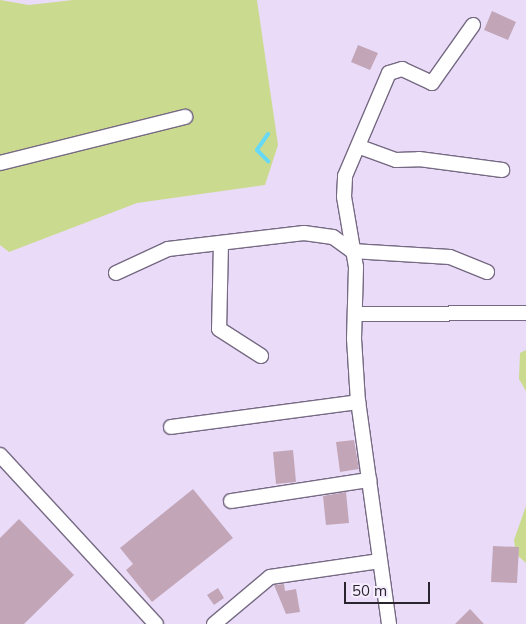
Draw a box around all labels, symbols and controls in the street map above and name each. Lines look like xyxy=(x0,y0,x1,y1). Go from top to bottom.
scale bar xyxy=(346,572,432,604)
text: 50 m xyxy=(352,581,387,600)

